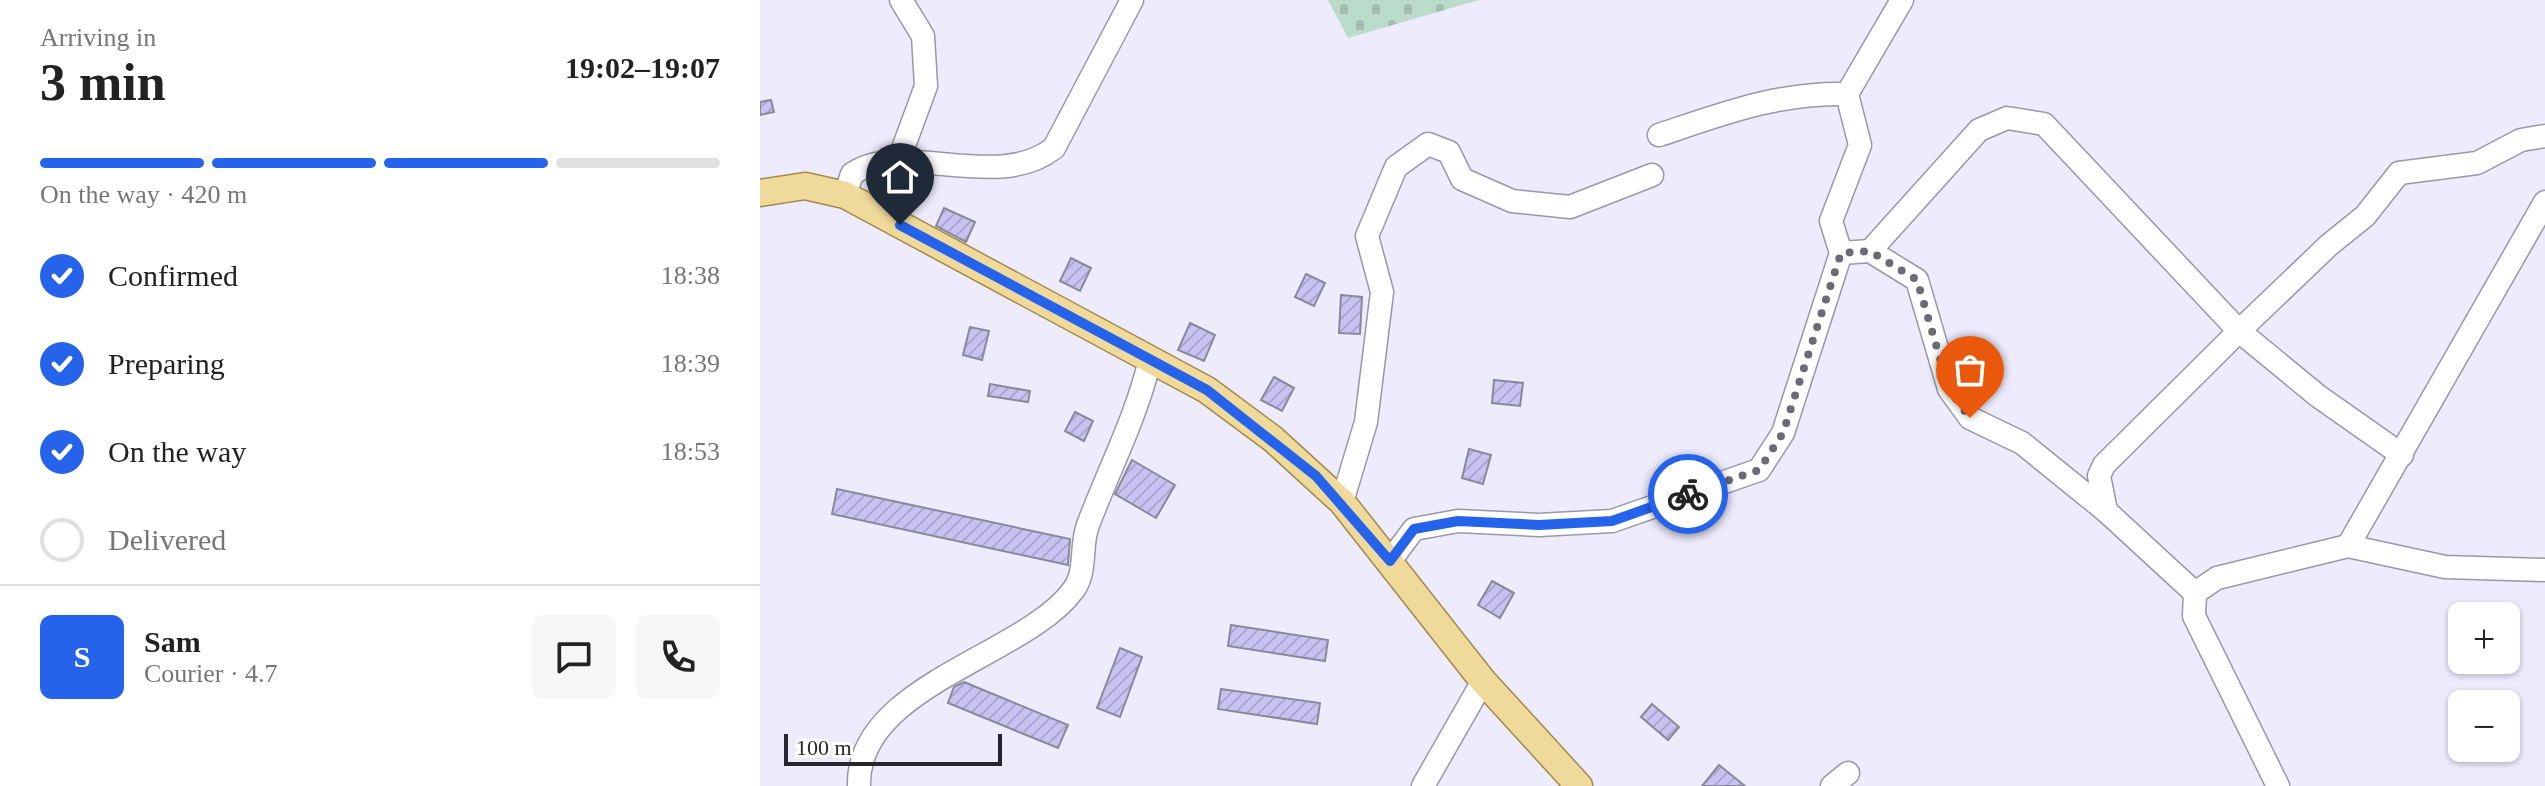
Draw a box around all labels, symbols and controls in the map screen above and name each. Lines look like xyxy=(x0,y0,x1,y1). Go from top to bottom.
text: Arriving in xyxy=(40,23,156,52)
text: 19:02–19:07 xyxy=(565,51,720,84)
text: 3 min xyxy=(40,54,166,111)
pin xyxy=(866,143,934,225)
icon: home xyxy=(878,155,922,199)
text: On the way · 420 m xyxy=(40,180,247,209)
icon: check xyxy=(40,254,84,298)
text: Confirmed xyxy=(108,259,238,292)
text: 18:38 xyxy=(661,261,720,290)
pin xyxy=(1936,336,2004,418)
icon: check xyxy=(40,342,84,386)
text: Preparing xyxy=(108,347,225,380)
icon: bag xyxy=(1948,348,1992,392)
text: 18:39 xyxy=(661,349,720,378)
icon: check xyxy=(40,430,84,474)
text: On the way xyxy=(108,435,246,468)
text: 18:53 xyxy=(661,437,720,466)
courier xyxy=(1648,454,1728,534)
icon: bike xyxy=(1666,472,1710,516)
text: Delivered xyxy=(108,523,226,556)
map controls xyxy=(2448,602,2520,762)
button: + xyxy=(2448,602,2520,674)
button: chat xyxy=(532,615,616,699)
button: phone xyxy=(636,615,720,699)
text: Sam xyxy=(144,625,201,658)
text: S xyxy=(74,640,90,673)
text: Courier · 4.7 xyxy=(144,659,278,688)
button: − xyxy=(2448,690,2520,762)
scale bar xyxy=(784,730,1002,766)
text: 100 m xyxy=(796,735,852,760)

